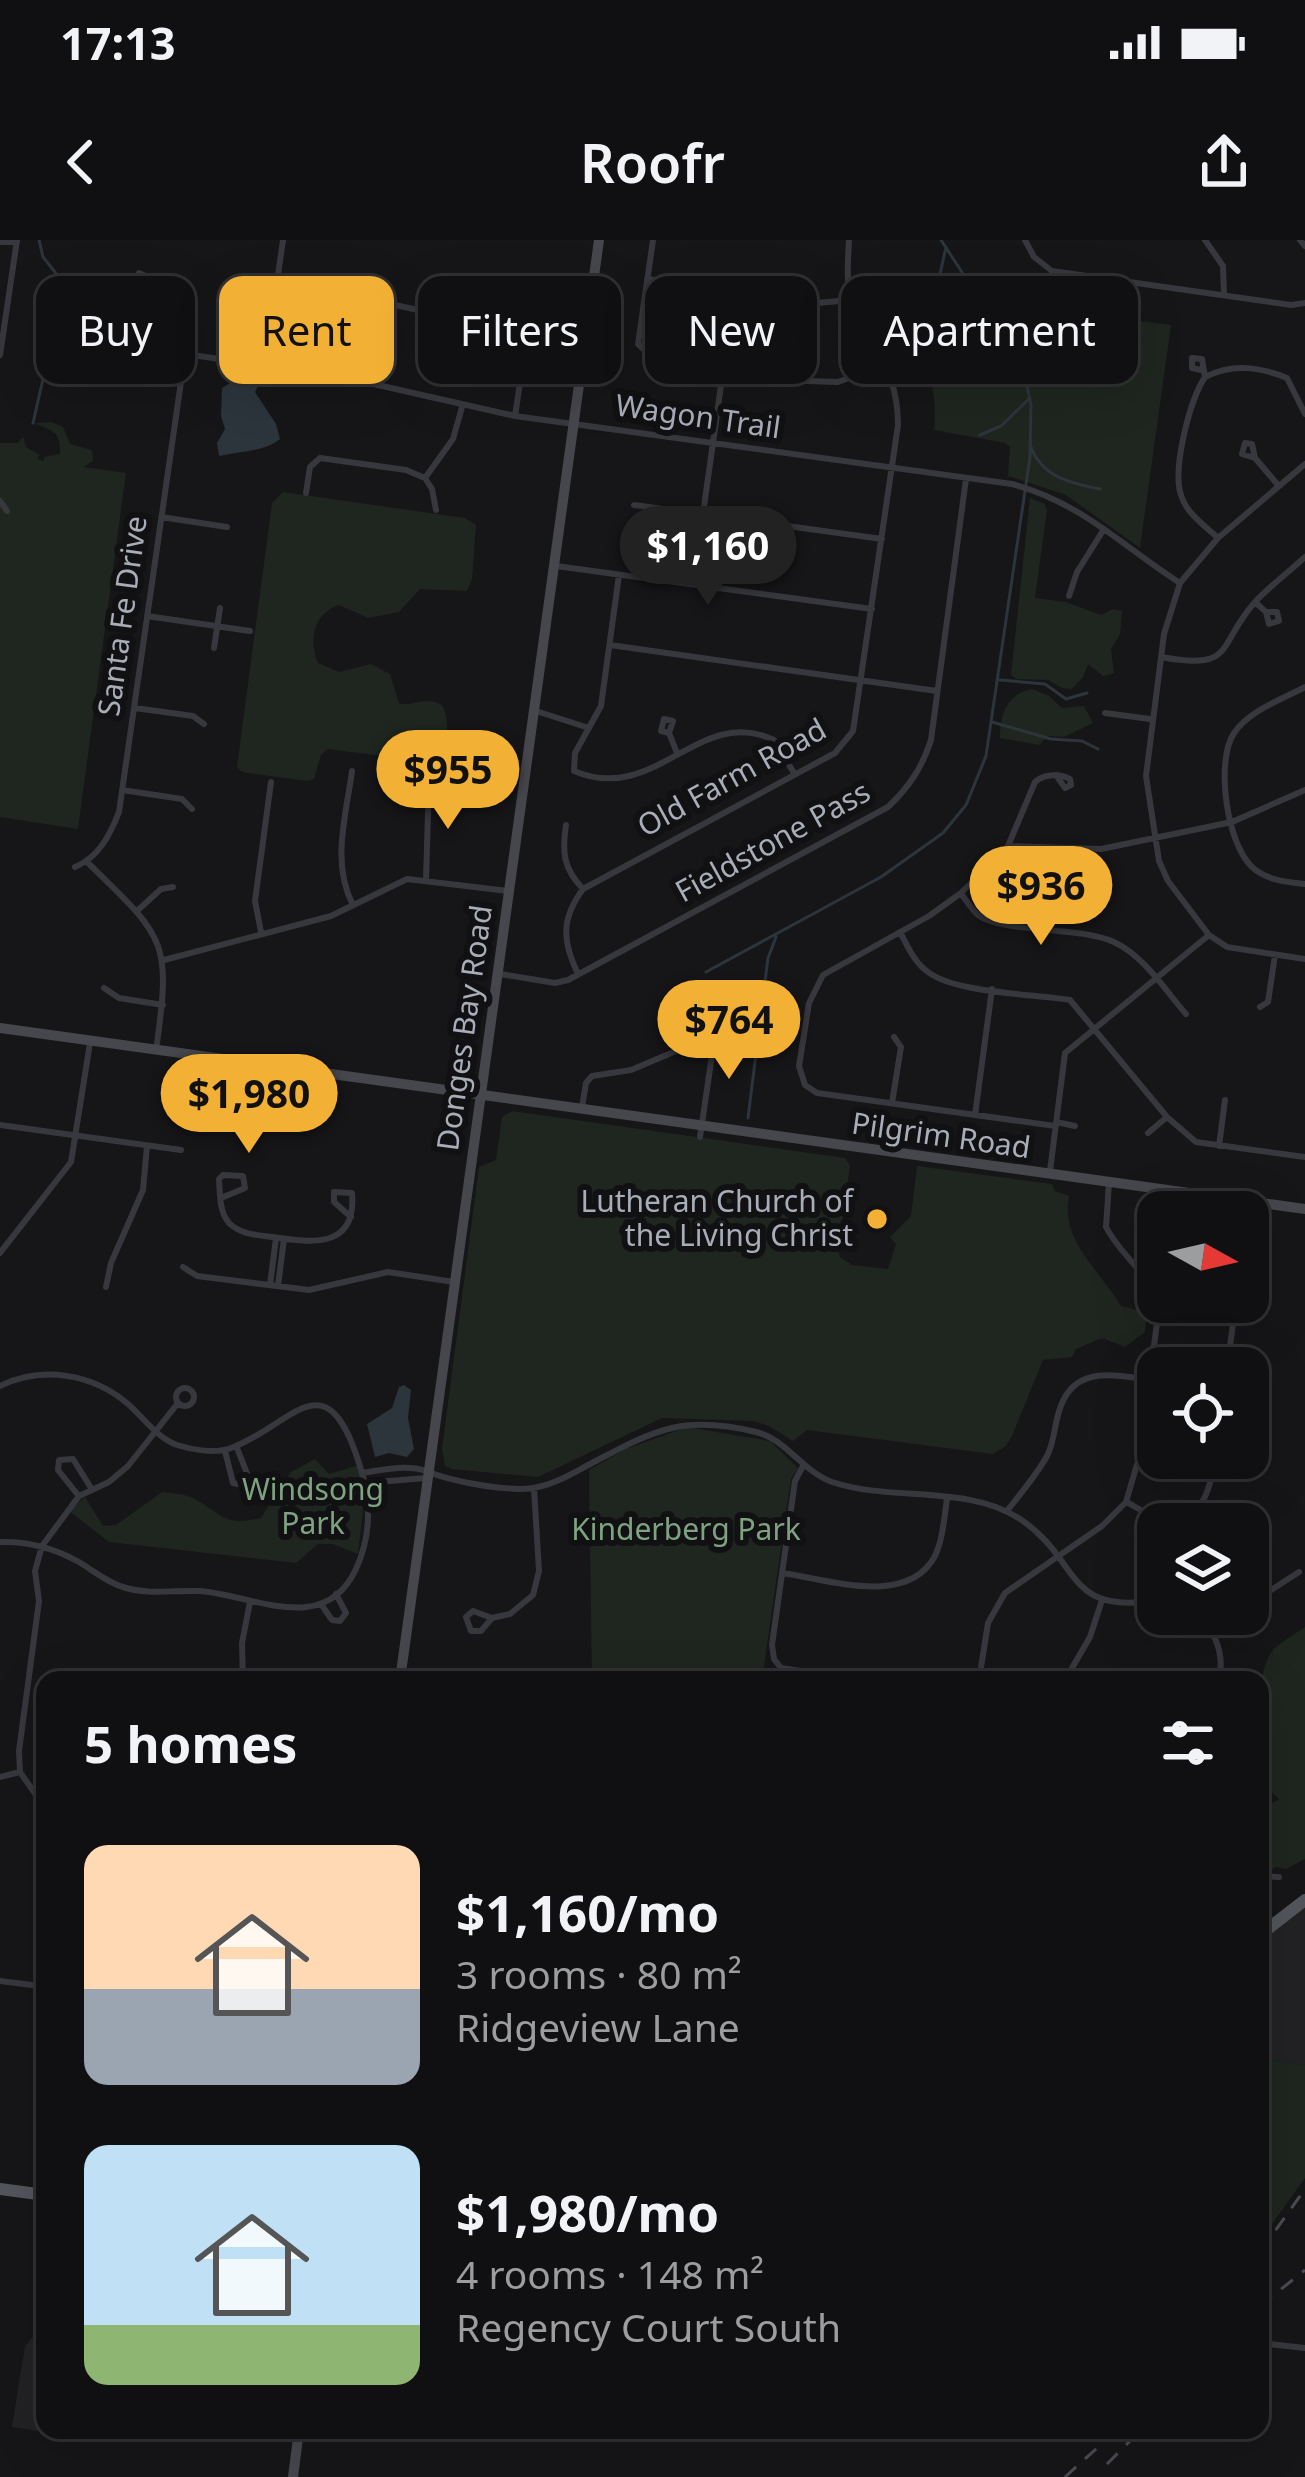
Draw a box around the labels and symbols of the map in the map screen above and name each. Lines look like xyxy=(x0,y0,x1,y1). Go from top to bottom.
street label: Wagon Trail xyxy=(613,384,783,447)
pin: $1,160 xyxy=(610,506,806,608)
street label: Santa Fe Drive xyxy=(87,513,156,719)
street label: Old Farm Road xyxy=(629,708,833,846)
pin: $955 xyxy=(377,730,519,832)
street label: Fieldstone Pass xyxy=(668,770,877,911)
pin: $936 xyxy=(970,846,1112,948)
street label: Donges Bay Road xyxy=(426,902,501,1153)
pin: $764 xyxy=(658,980,800,1082)
pin: $1,980 xyxy=(151,1054,347,1156)
street label: Pilgrim Road xyxy=(849,1102,1033,1167)
place label: Lutheran Church of the Living Christ xyxy=(580,1180,855,1255)
north arrow xyxy=(1137,1191,1269,1323)
marker: Lutheran Church of the Living Christ xyxy=(864,1206,890,1232)
park label: Windsong Park xyxy=(242,1468,384,1543)
park label: Kinderberg Park xyxy=(571,1508,801,1549)

